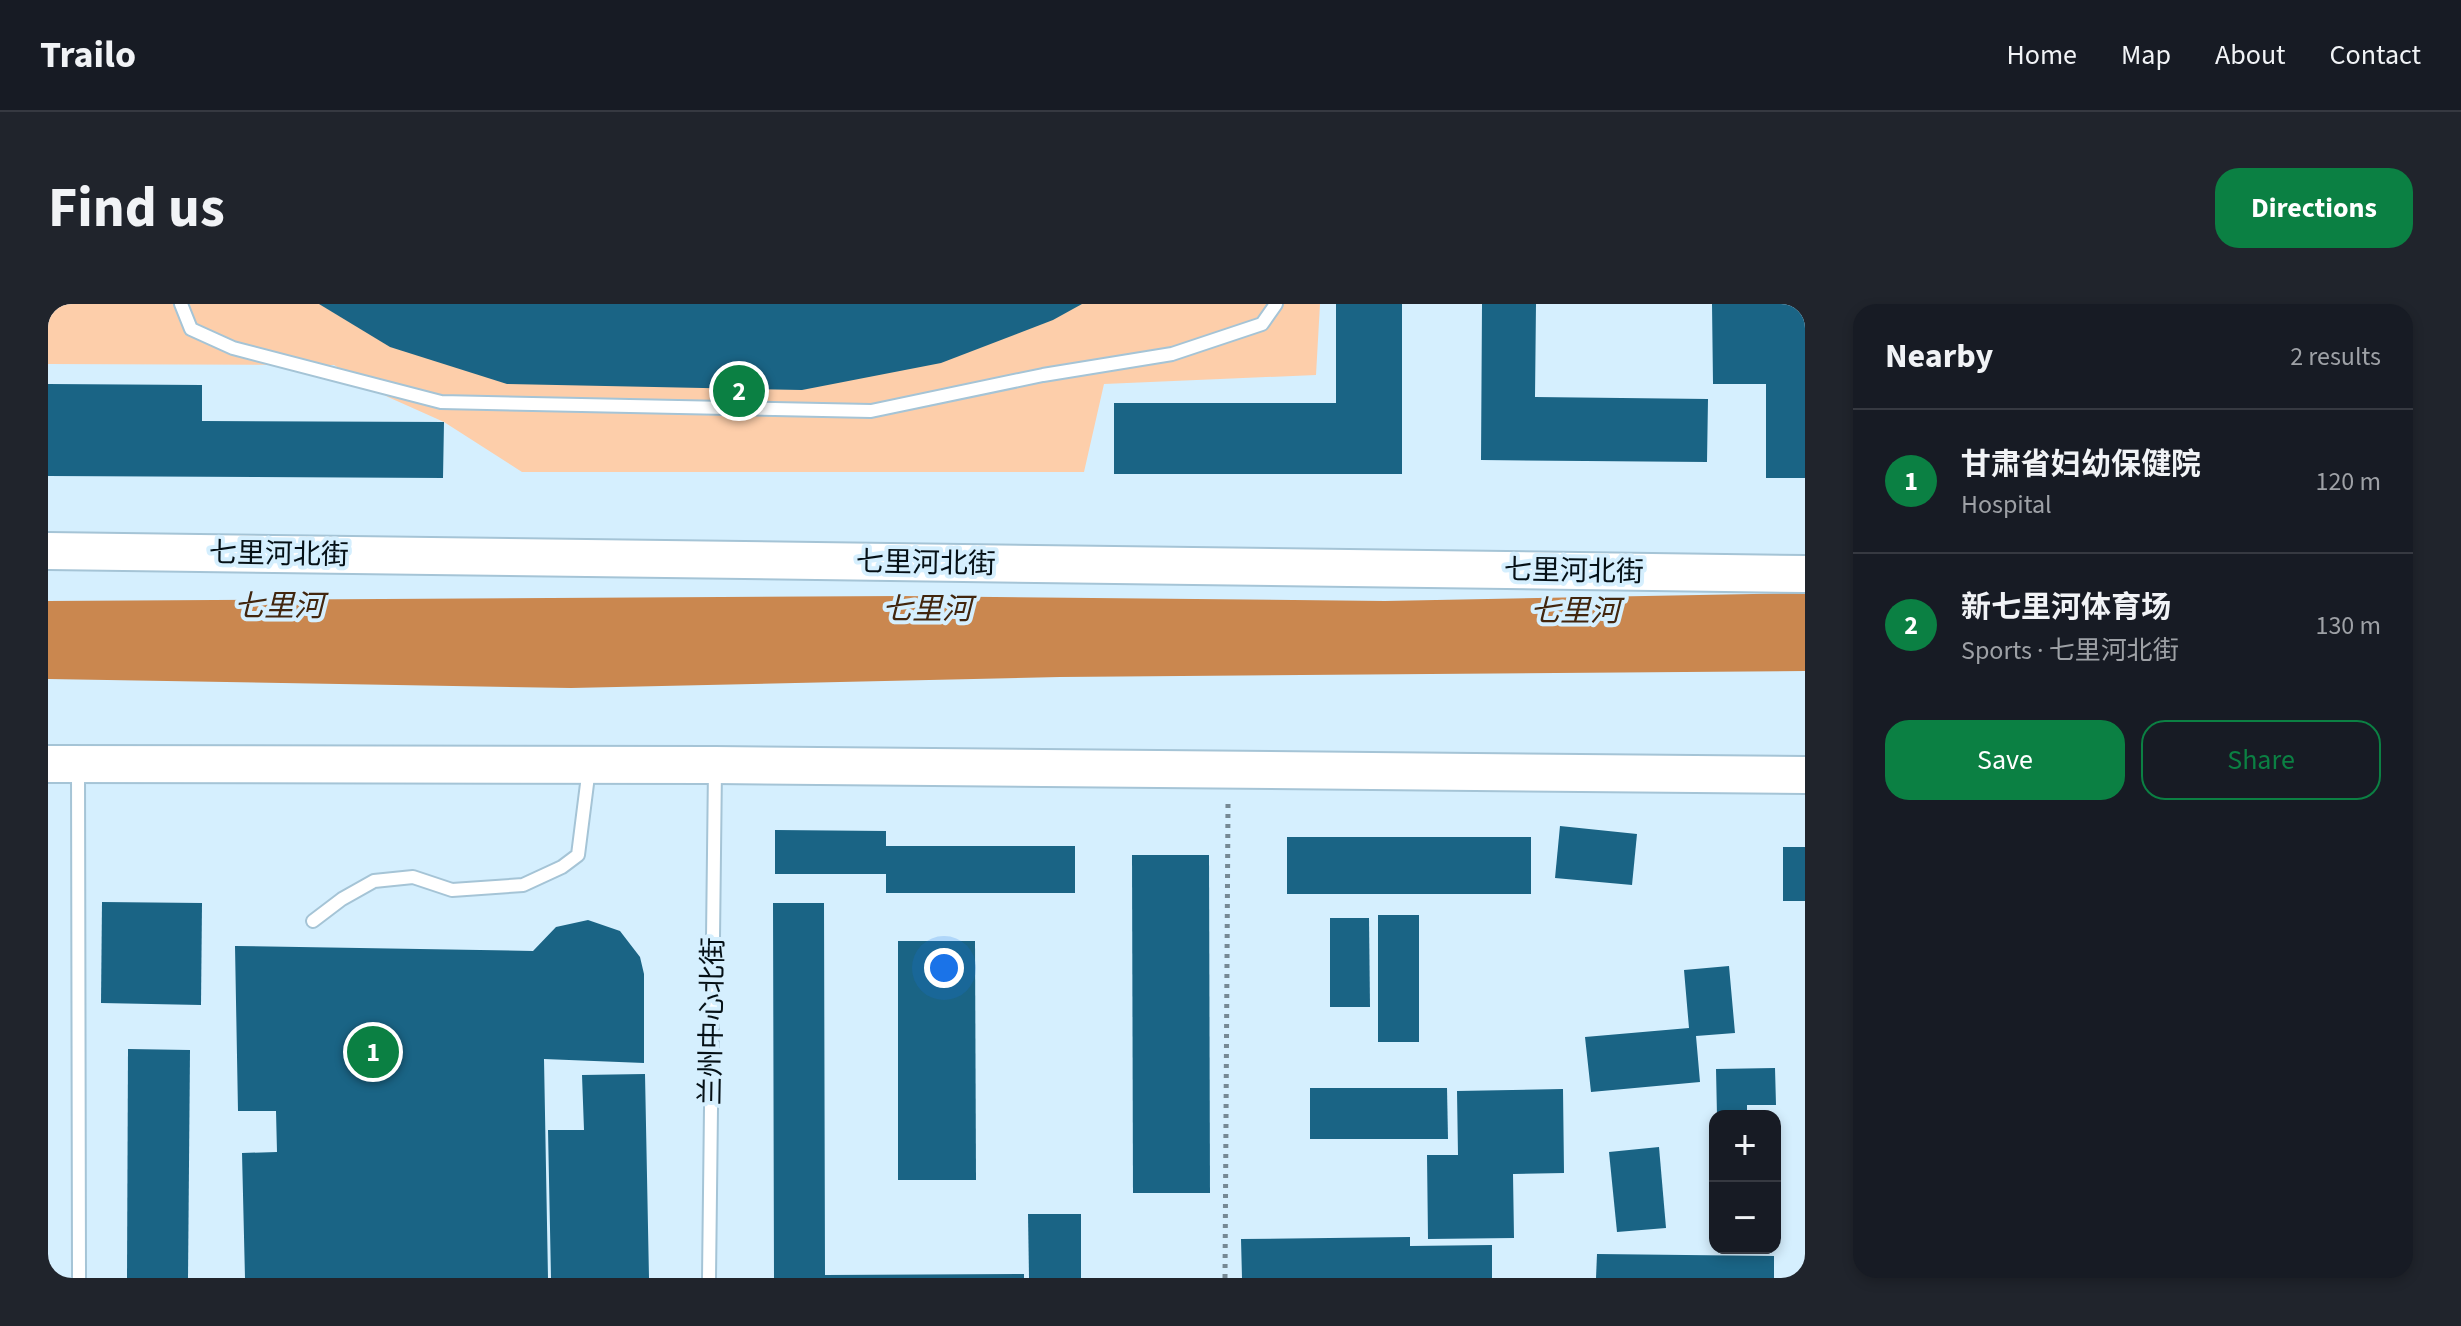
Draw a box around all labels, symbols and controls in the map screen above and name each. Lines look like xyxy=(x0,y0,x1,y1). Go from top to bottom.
text: Trailo xyxy=(40,28,136,82)
text: Home xyxy=(2006,35,2077,75)
text: Map xyxy=(2121,35,2171,75)
text: About xyxy=(2215,35,2286,75)
text: Contact xyxy=(2330,35,2421,75)
button: Directions xyxy=(2215,168,2413,248)
text: Find us xyxy=(48,169,225,248)
text: Nearby xyxy=(1885,332,1993,381)
text: 2 results xyxy=(2290,338,2381,375)
pin: 2 xyxy=(713,361,765,421)
text: 甘肃省妇幼保健院 xyxy=(1961,443,2201,486)
text: 1 xyxy=(1904,463,1918,500)
text: 120 m xyxy=(2315,463,2381,500)
text: Hospital xyxy=(1961,486,2052,523)
street label: 七里河北街 xyxy=(209,533,349,575)
street label: 七里河北街 xyxy=(856,542,996,584)
street label: 七里河北街 xyxy=(1504,550,1644,592)
water label: 七里河 xyxy=(234,585,329,628)
text: 新七里河体育场 xyxy=(1961,586,2171,629)
water label: 七里河 xyxy=(882,588,977,631)
water label: 七里河 xyxy=(1530,590,1625,633)
text: 2 xyxy=(1904,607,1918,644)
text: 130 m xyxy=(2315,607,2381,644)
text: Sports · 七里河北街 xyxy=(1961,632,2179,669)
button: Save xyxy=(1885,720,2125,800)
button: Share xyxy=(2141,720,2381,800)
street label: 兰州中心北街 xyxy=(691,937,733,1105)
your location xyxy=(924,948,964,988)
pin: 1 xyxy=(347,1022,399,1082)
map controls xyxy=(1709,1110,1781,1254)
button: + xyxy=(1709,1110,1781,1182)
button: − xyxy=(1709,1182,1781,1254)

